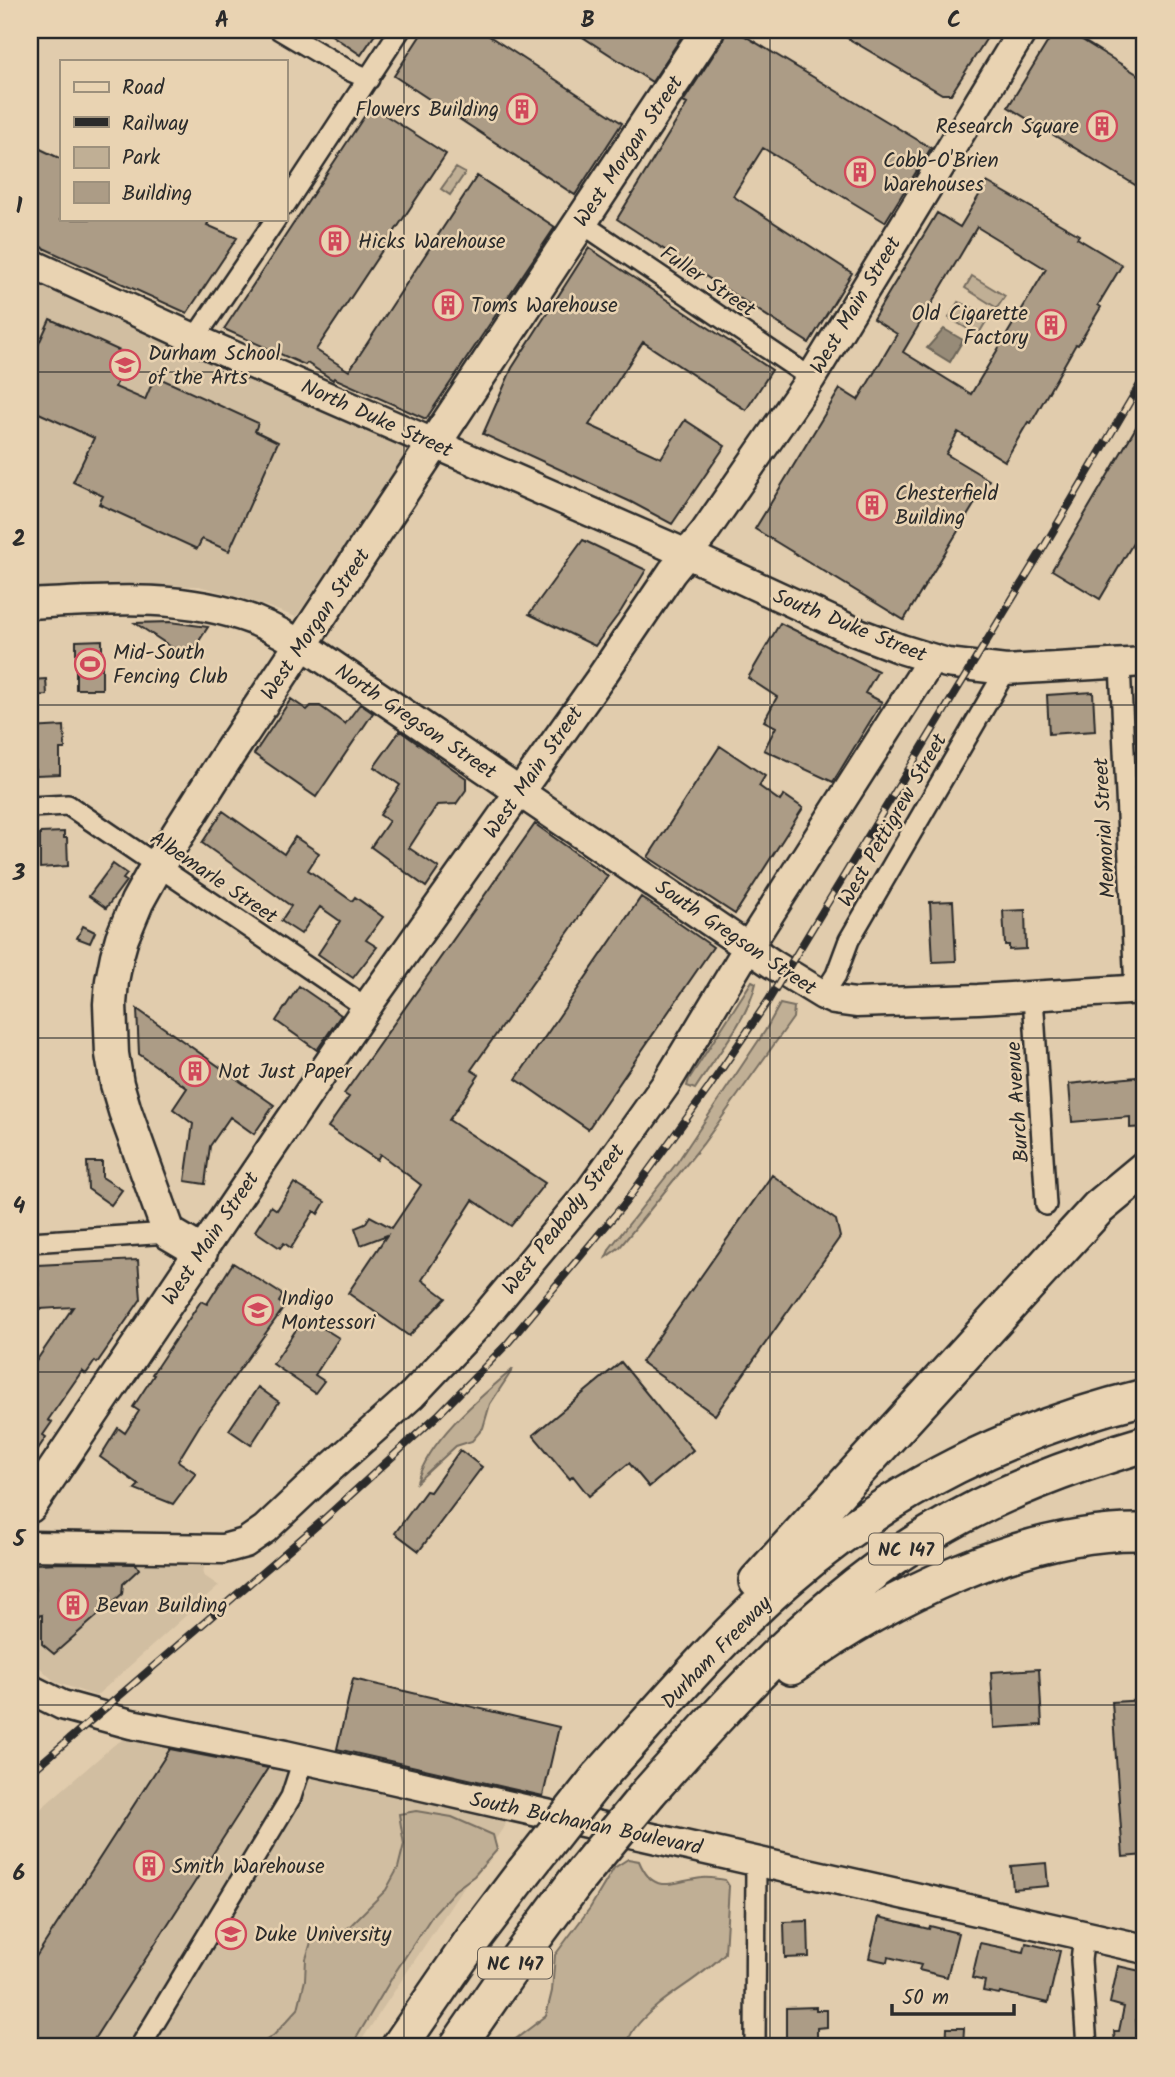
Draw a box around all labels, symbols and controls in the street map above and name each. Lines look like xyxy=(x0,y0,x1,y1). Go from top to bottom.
text: A xyxy=(215,3,229,39)
text: B xyxy=(581,3,595,39)
text: C xyxy=(947,3,961,39)
legend xyxy=(60,60,287,220)
street label: West Morgan Street xyxy=(566,68,693,234)
text: Road xyxy=(122,72,165,105)
building icon: Flowers Building xyxy=(505,92,539,126)
place label: Flowers Building xyxy=(355,94,499,127)
text: Railway xyxy=(122,108,188,141)
building icon: Research Square xyxy=(1085,109,1119,143)
place label: Research Square xyxy=(936,111,1080,144)
text: Park xyxy=(122,142,160,175)
place label: Cobb-O'Brien Warehouses xyxy=(883,145,999,202)
building icon: Cobb-O'Brien Warehouses xyxy=(843,155,877,189)
text: Building xyxy=(122,178,192,211)
text: 1 xyxy=(16,189,23,225)
building icon: Hicks Warehouse xyxy=(318,224,352,258)
place label: Hicks Warehouse xyxy=(358,226,506,259)
street label: West Main Street xyxy=(802,230,911,381)
street label: Fuller Street xyxy=(653,238,762,327)
building icon: Toms Warehouse xyxy=(431,288,465,322)
place label: Toms Warehouse xyxy=(471,290,618,323)
place label: Old Cigarette Factory xyxy=(912,298,1029,355)
building icon: Old Cigarette Factory xyxy=(1034,308,1068,342)
place label: Durham School of the Arts xyxy=(148,338,281,395)
school or university icon: Durham School of the Arts xyxy=(108,348,142,382)
street label: North Duke Street xyxy=(295,371,458,468)
place label: Chesterfield Building xyxy=(895,478,998,535)
building icon: Chesterfield Building xyxy=(855,488,889,522)
text: 2 xyxy=(12,522,26,558)
street label: West Morgan Street xyxy=(253,541,380,707)
street label: South Duke Street xyxy=(768,581,932,673)
place label: Mid-South Fencing Club xyxy=(113,637,227,694)
sports icon: Mid-South Fencing Club xyxy=(73,647,107,681)
street label: North Gregson Street xyxy=(328,656,503,789)
street label: West Main Street xyxy=(476,699,593,846)
street label: West Pettigrew Street xyxy=(830,727,957,914)
street label: Memorial Street xyxy=(1085,756,1126,899)
street label: Albemarle Street xyxy=(143,823,285,934)
text: 3 xyxy=(12,856,26,892)
street label: South Gregson Street xyxy=(648,872,823,1005)
street label: Burch Avenue xyxy=(998,1040,1039,1164)
building icon: Not Just Paper xyxy=(178,1054,212,1088)
place label: Not Just Paper xyxy=(218,1056,352,1089)
street label: West Peabody Street xyxy=(494,1136,635,1303)
street label: West Main Street xyxy=(154,1164,269,1313)
text: 4 xyxy=(13,1189,26,1225)
place label: Indigo Montessori xyxy=(281,1283,376,1340)
school or university icon: Indigo Montessori xyxy=(241,1293,275,1327)
text: 5 xyxy=(12,1522,27,1558)
road number: NC 147 xyxy=(869,1534,943,1564)
building icon: Bevan Building xyxy=(56,1588,90,1622)
street label: Durham Freeway xyxy=(654,1588,780,1718)
place label: Bevan Building xyxy=(96,1590,227,1623)
street label: South Buchanan Boulevard xyxy=(466,1784,705,1865)
building icon: Smith Warehouse xyxy=(132,1849,166,1883)
place label: Smith Warehouse xyxy=(172,1851,325,1884)
text: 6 xyxy=(13,1856,25,1892)
school or university icon: Duke University xyxy=(214,1917,248,1951)
place label: Duke University xyxy=(254,1919,391,1952)
road number: NC 147 xyxy=(478,1948,552,1979)
scale bar xyxy=(892,1972,1014,2016)
text: 50 m xyxy=(902,1982,949,2015)

